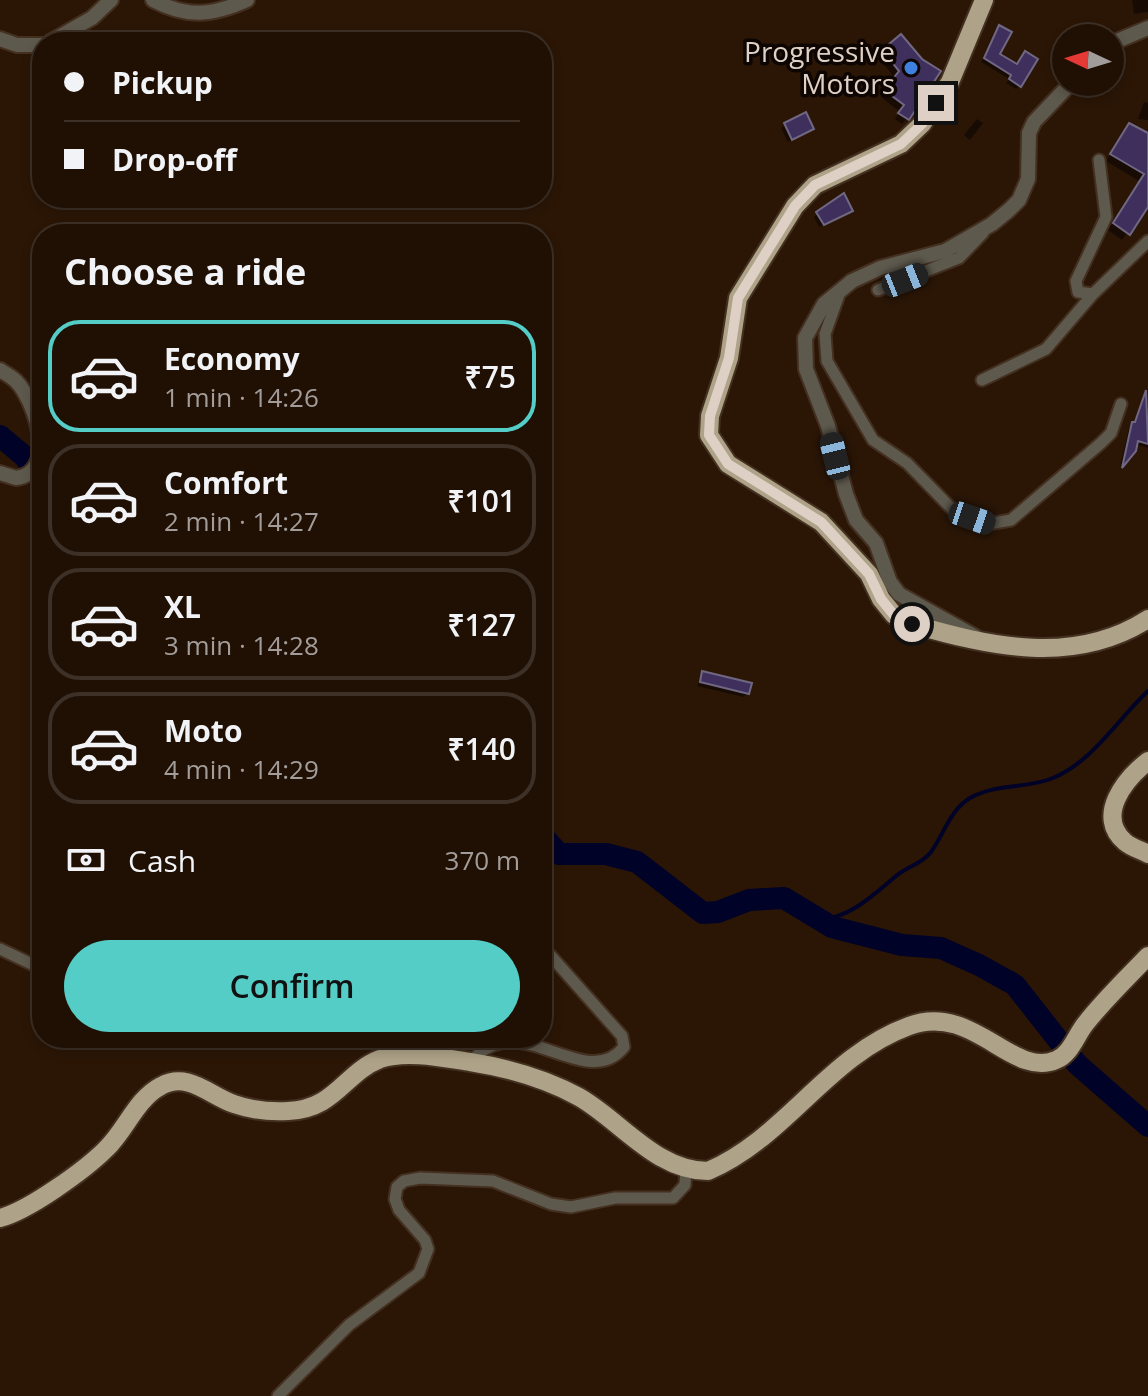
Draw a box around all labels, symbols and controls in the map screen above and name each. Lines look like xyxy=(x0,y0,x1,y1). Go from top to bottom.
north arrow xyxy=(1052,24,1124,96)
map controls xyxy=(1052,24,1124,96)
place label: Progressive Motors xyxy=(744,32,895,102)
marker: Progressive Motors xyxy=(902,59,920,77)
text: Pickup xyxy=(112,62,213,103)
route end xyxy=(918,85,954,121)
text: Drop-off xyxy=(112,139,237,180)
text: Choose a ride xyxy=(64,247,306,296)
car xyxy=(878,260,932,300)
text: Economy xyxy=(164,338,300,379)
icon: car xyxy=(68,340,140,412)
text: ₹75 xyxy=(465,356,516,397)
text: 1 min · 14:26 xyxy=(164,379,319,415)
car xyxy=(818,430,852,482)
text: Comfort xyxy=(164,462,288,503)
icon: car xyxy=(68,464,140,536)
text: ₹101 xyxy=(447,480,516,521)
car xyxy=(945,499,999,537)
text: 2 min · 14:27 xyxy=(164,503,319,539)
text: XL xyxy=(164,586,201,627)
icon: car xyxy=(68,588,140,660)
text: ₹127 xyxy=(447,604,516,645)
route start xyxy=(894,606,930,642)
text: 3 min · 14:28 xyxy=(164,627,319,663)
text: Moto xyxy=(164,710,242,751)
icon: car xyxy=(68,712,140,784)
text: ₹140 xyxy=(447,728,516,769)
text: 4 min · 14:29 xyxy=(164,751,319,787)
icon: cash xyxy=(64,838,108,882)
text: Cash xyxy=(128,840,196,881)
text: 370 m xyxy=(445,842,520,878)
button: Confirm xyxy=(64,940,520,1032)

